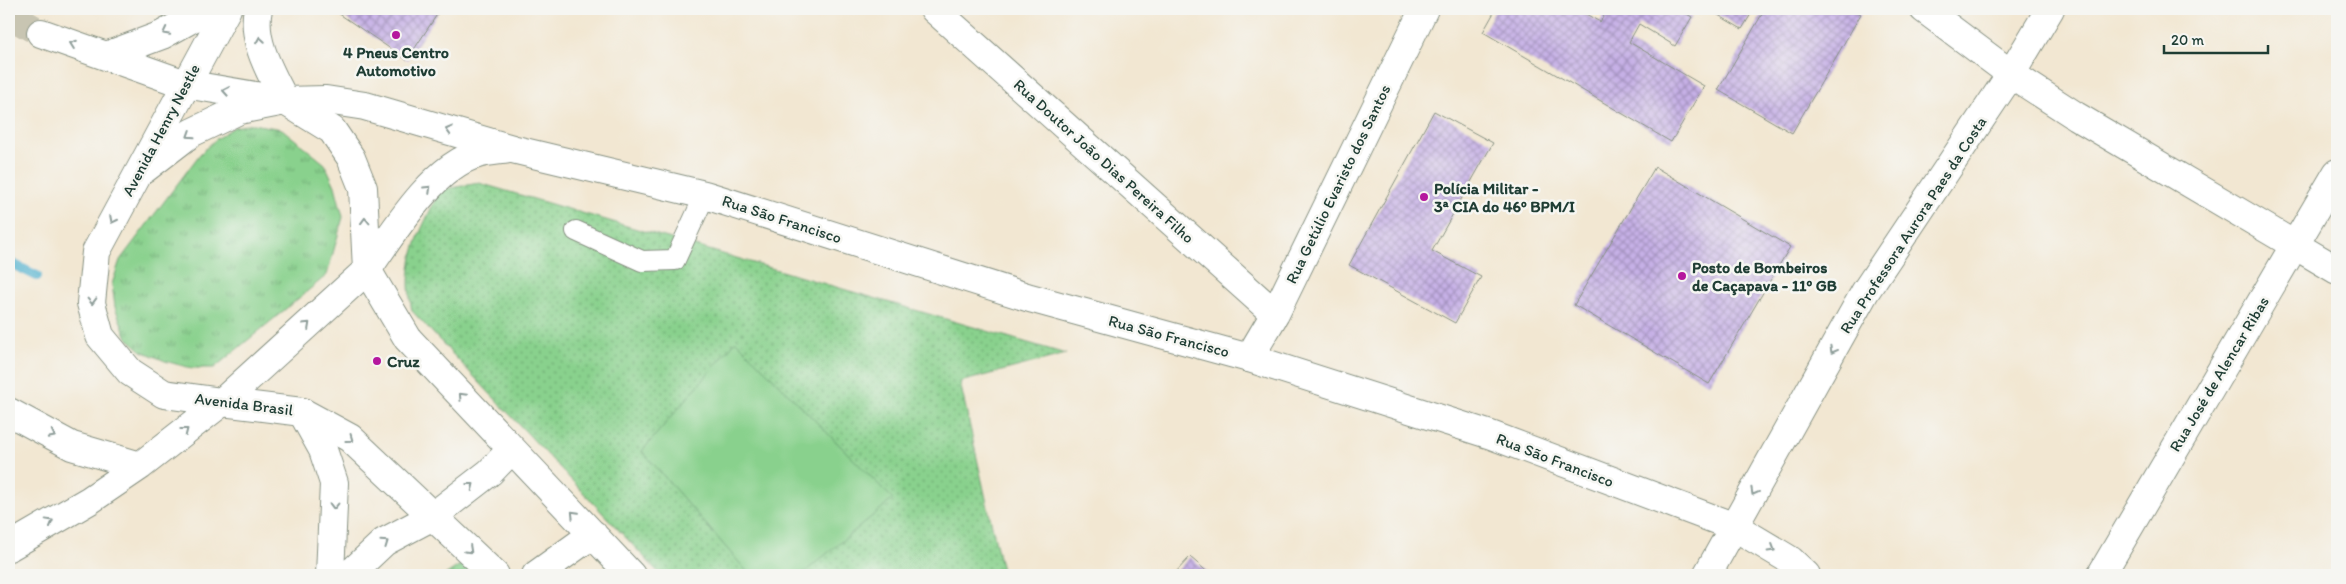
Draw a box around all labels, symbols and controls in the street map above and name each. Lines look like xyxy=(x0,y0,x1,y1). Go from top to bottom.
scale bar xyxy=(2164,22,2267,54)
one-way arrow xyxy=(162,26,171,36)
marker: 4 Pneus Centro Automotivo xyxy=(390,29,402,41)
text: 20 m xyxy=(2171,31,2205,49)
one-way arrow xyxy=(255,36,265,45)
one-way arrow xyxy=(69,40,78,50)
place label: 4 Pneus Centro Automotivo xyxy=(343,43,449,80)
street label: Avenida Henry Nestle xyxy=(118,60,204,199)
street label: Rua Doutor João Dias Pereira Filho xyxy=(1010,75,1198,247)
street label: Rua Getúlio Evaristo dos Santos xyxy=(1281,81,1395,287)
one-way arrow xyxy=(221,86,229,97)
street label: Rua Professora Aurora Paes da Costa xyxy=(1836,113,1990,337)
one-way arrow xyxy=(445,126,453,136)
one-way arrow xyxy=(187,128,196,138)
place label: Polícia Militar - 3ª CIA do 46º BPM/I xyxy=(1434,179,1575,216)
one-way arrow xyxy=(422,186,431,195)
street label: Rua São Francisco xyxy=(720,191,844,247)
marker: Polícia Militar - 3ª CIA do 46º BPM/I xyxy=(1418,191,1430,203)
one-way arrow xyxy=(109,215,119,224)
one-way arrow xyxy=(359,217,370,225)
place label: Posto de Bombeiros de Caçapava - 11º GB xyxy=(1692,258,1837,296)
marker: Posto de Bombeiros de Caçapava - 11º GB xyxy=(1676,270,1688,282)
street label: Rua José de Alencar Ribas xyxy=(2165,293,2273,455)
one-way arrow xyxy=(87,297,97,305)
street label: Rua São Francisco xyxy=(1106,311,1232,361)
one-way arrow xyxy=(302,322,311,331)
one-way arrow xyxy=(1829,345,1839,354)
place label: Cruz xyxy=(387,352,420,371)
marker: Cruz xyxy=(371,355,383,367)
street label: Avenida Brasil xyxy=(194,389,295,420)
one-way arrow xyxy=(459,393,468,402)
one-way arrow xyxy=(179,428,188,437)
one-way arrow xyxy=(46,429,55,439)
street label: Rua São Francisco xyxy=(1493,429,1617,491)
one-way arrow xyxy=(344,433,354,442)
one-way arrow xyxy=(465,484,474,492)
one-way arrow xyxy=(1751,487,1761,496)
one-way arrow xyxy=(329,502,339,510)
one-way arrow xyxy=(571,511,580,520)
one-way arrow xyxy=(45,518,54,528)
one-way arrow xyxy=(379,540,389,549)
one-way arrow xyxy=(1767,543,1776,553)
one-way arrow xyxy=(463,544,472,553)

